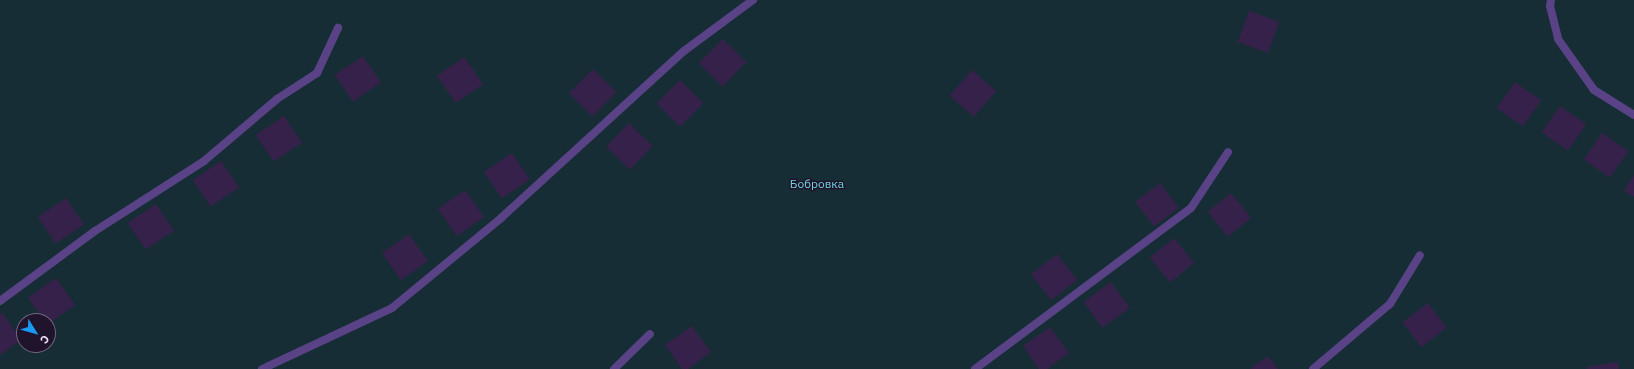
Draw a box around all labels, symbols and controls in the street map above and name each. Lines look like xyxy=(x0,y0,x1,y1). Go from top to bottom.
park label: Бобровка xyxy=(790,177,844,191)
north arrow xyxy=(16,313,56,353)
text: С xyxy=(37,333,53,347)

